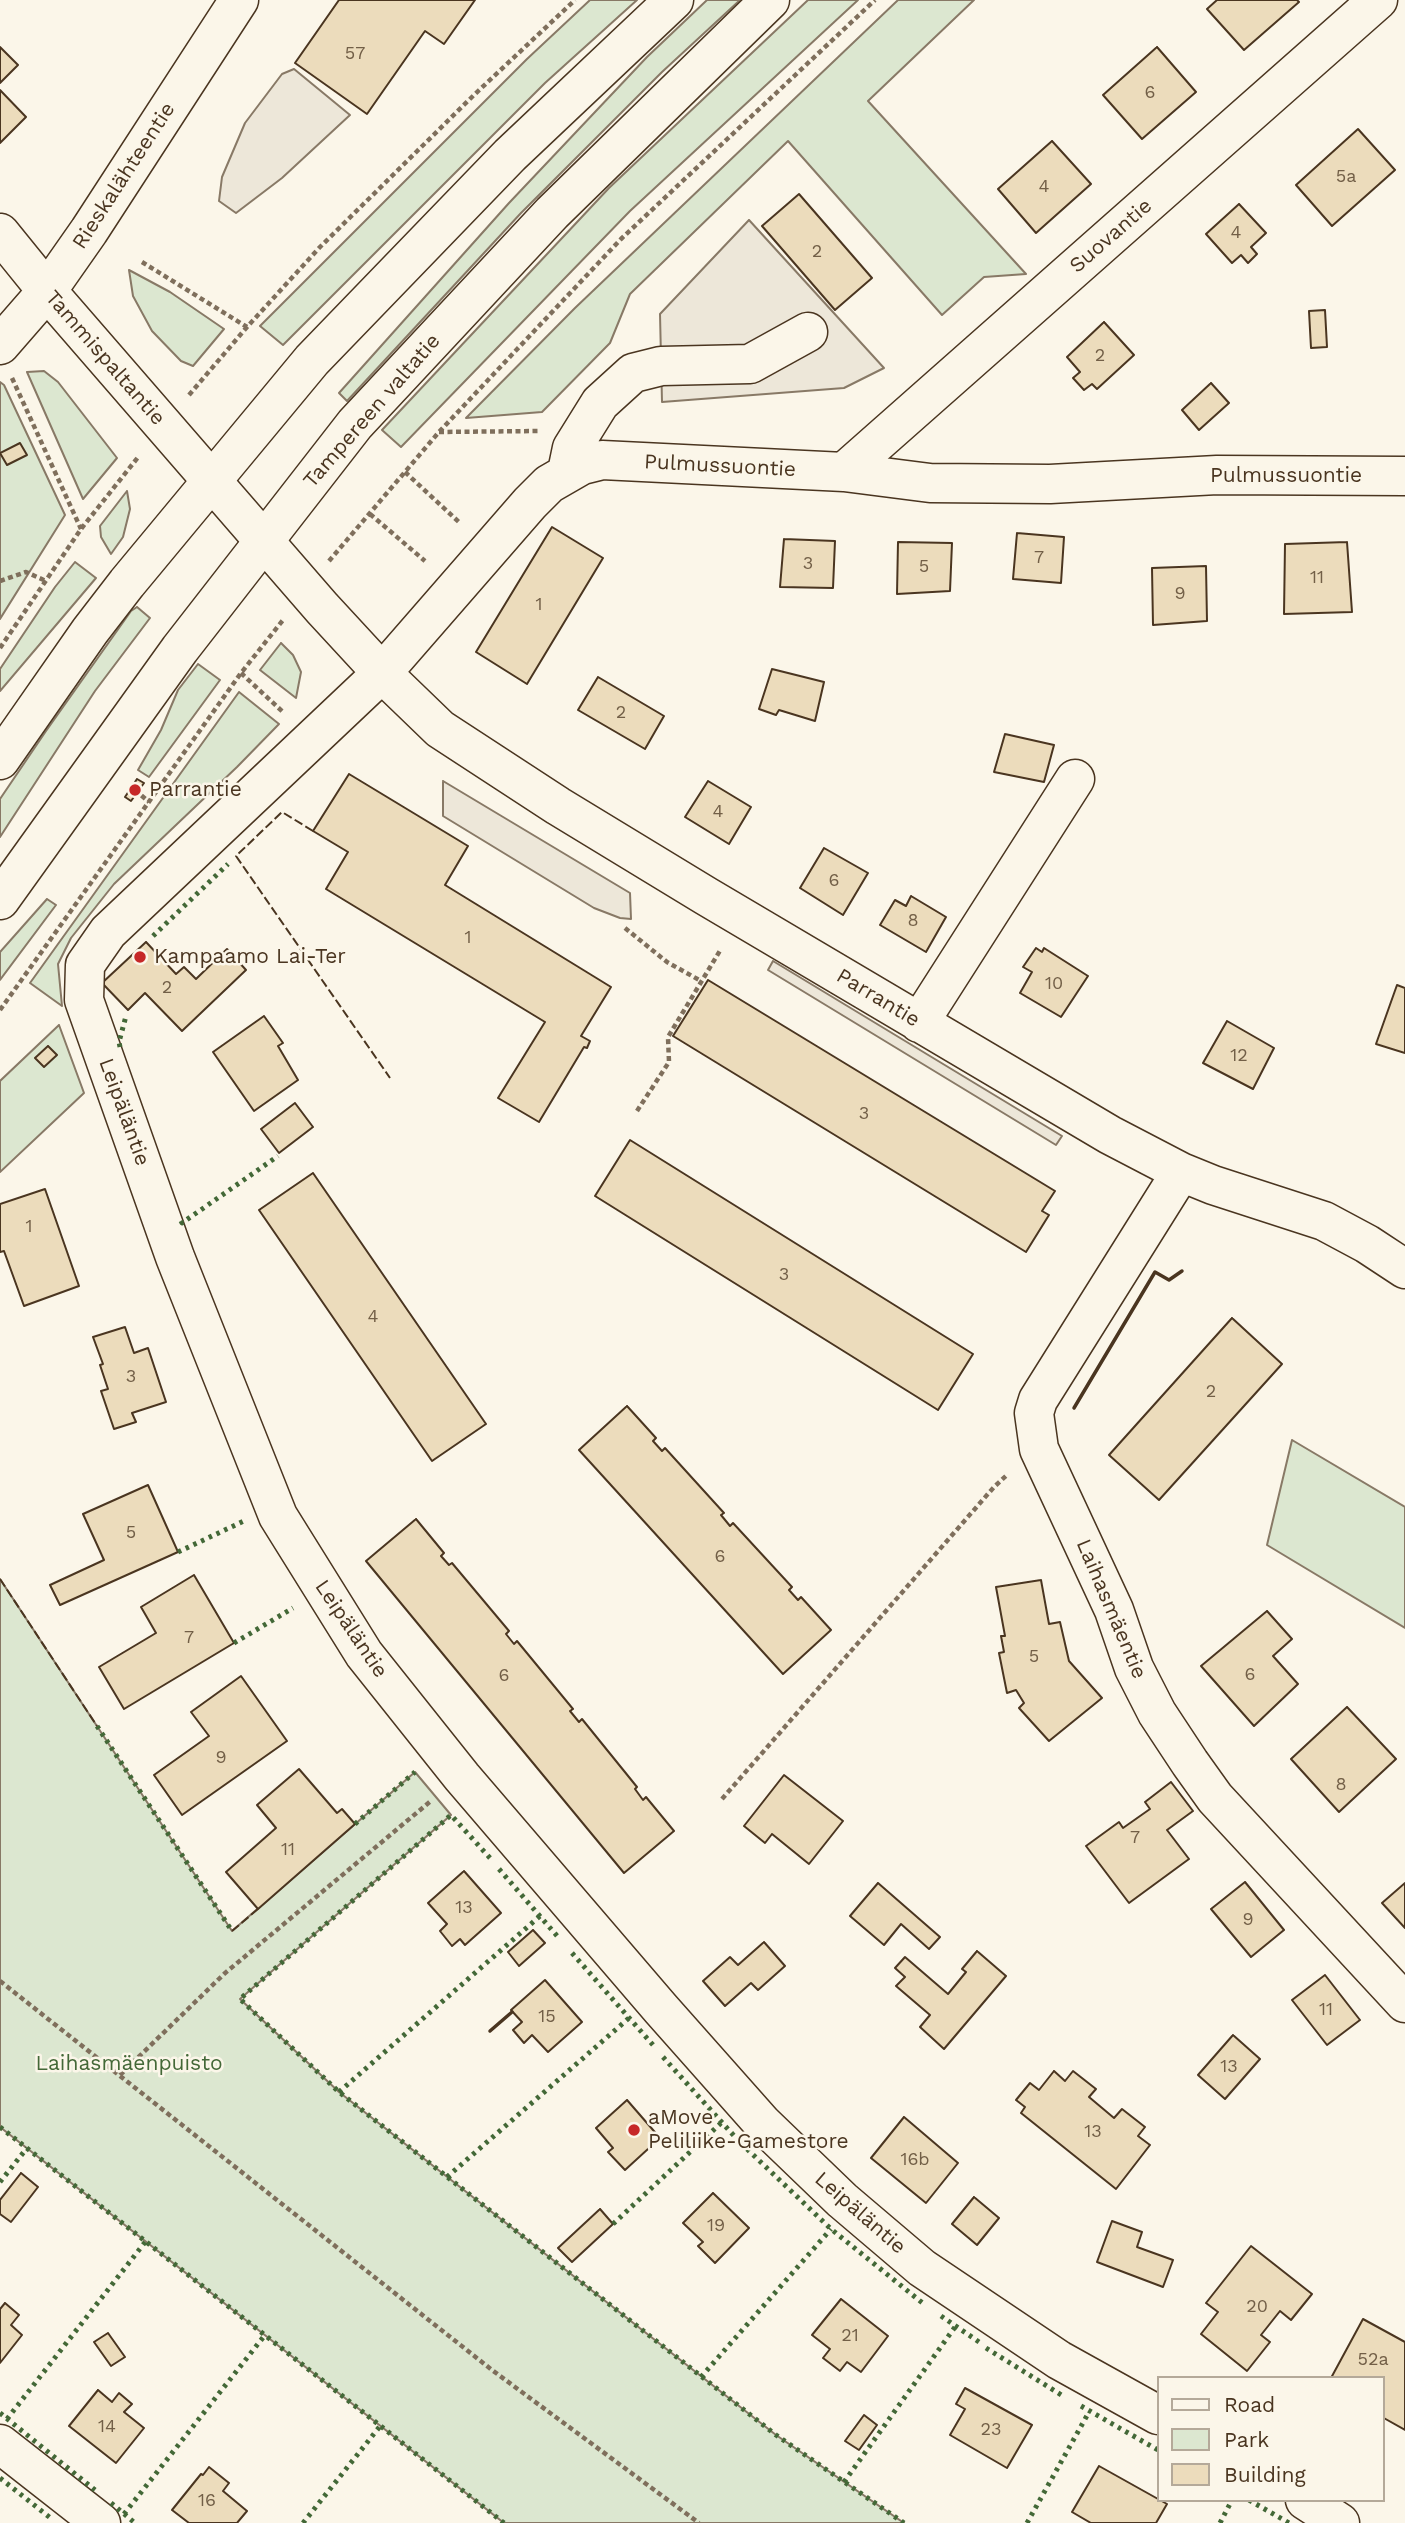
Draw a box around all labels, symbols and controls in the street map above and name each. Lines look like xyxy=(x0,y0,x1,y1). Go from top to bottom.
house number: 57 xyxy=(345,43,365,65)
house number: 6 xyxy=(1145,82,1155,104)
street label: Rieskalähteentie xyxy=(67,98,181,254)
house number: 5a xyxy=(1336,166,1356,188)
house number: 4 xyxy=(1039,176,1049,198)
street label: Suovantie xyxy=(1065,193,1157,279)
house number: 4 xyxy=(1231,222,1241,244)
house number: 2 xyxy=(812,241,822,263)
street label: Tammispaltantie xyxy=(40,285,170,431)
street label: Tampereen valtatie xyxy=(298,329,446,493)
house number: 2 xyxy=(1095,345,1105,367)
street label: Pulmussuontie xyxy=(643,449,797,483)
street label: Pulmussuontie xyxy=(1210,463,1362,489)
house number: 7 xyxy=(1034,547,1044,569)
house number: 3 xyxy=(803,553,813,575)
house number: 5 xyxy=(919,556,929,578)
house number: 11 xyxy=(1310,567,1324,589)
house number: 9 xyxy=(1174,583,1186,605)
house number: 1 xyxy=(535,594,543,616)
house number: 2 xyxy=(616,702,626,724)
place label: Parrantie xyxy=(149,777,242,803)
marker: Parrantie xyxy=(127,782,143,798)
house number: 4 xyxy=(713,801,723,823)
house number: 6 xyxy=(829,870,839,892)
house number: 8 xyxy=(907,910,919,932)
house number: 1 xyxy=(464,927,472,949)
place label: Kampaamo Lai-Ter xyxy=(154,944,346,970)
marker: Kampaamo Lai-Ter xyxy=(132,949,148,965)
street label: Parrantie xyxy=(832,963,924,1033)
house number: 10 xyxy=(1045,973,1063,995)
house number: 2 xyxy=(162,977,172,999)
house number: 12 xyxy=(1230,1045,1248,1067)
street label: Leipäläntie xyxy=(93,1055,155,1169)
house number: 3 xyxy=(859,1103,869,1125)
house number: 1 xyxy=(25,1216,33,1238)
house number: 3 xyxy=(779,1264,789,1286)
house number: 4 xyxy=(368,1306,378,1328)
house number: 3 xyxy=(126,1366,136,1388)
house number: 2 xyxy=(1206,1381,1216,1403)
house number: 5 xyxy=(126,1522,136,1544)
street label: Laihasmäentie xyxy=(1070,1535,1152,1683)
house number: 6 xyxy=(715,1546,725,1568)
street label: Leipäläntie xyxy=(309,1575,393,1683)
house number: 7 xyxy=(184,1627,194,1649)
house number: 5 xyxy=(1029,1646,1039,1668)
house number: 6 xyxy=(1245,1664,1255,1686)
house number: 6 xyxy=(499,1665,509,1687)
house number: 9 xyxy=(215,1747,227,1769)
house number: 8 xyxy=(1335,1774,1347,1796)
house number: 7 xyxy=(1130,1827,1140,1849)
house number: 11 xyxy=(281,1839,295,1861)
house number: 13 xyxy=(455,1897,473,1919)
house number: 9 xyxy=(1242,1909,1254,1931)
house number: 11 xyxy=(1319,1999,1333,2021)
house number: 15 xyxy=(538,2006,556,2028)
park label: Laihasmäenpuisto xyxy=(35,2051,223,2077)
house number: 13 xyxy=(1220,2056,1238,2078)
place label: aMove Peliliike-Gamestore xyxy=(648,2105,849,2155)
house number: 13 xyxy=(1084,2121,1102,2143)
marker: aMove Peliliike-Gamestore xyxy=(626,2122,642,2138)
house number: 16b xyxy=(900,2149,930,2171)
street label: Leipäläntie xyxy=(809,2167,911,2259)
house number: 19 xyxy=(707,2215,725,2237)
house number: 20 xyxy=(1246,2296,1268,2318)
house number: 21 xyxy=(841,2325,859,2347)
house number: 52a xyxy=(1357,2349,1389,2371)
legend xyxy=(1156,2376,1384,2502)
text: Road xyxy=(1224,2392,1275,2417)
house number: 14 xyxy=(98,2416,116,2438)
house number: 23 xyxy=(981,2419,1001,2441)
text: Park xyxy=(1224,2427,1269,2452)
text: Building xyxy=(1224,2462,1306,2487)
house number: 16 xyxy=(198,2490,216,2512)

